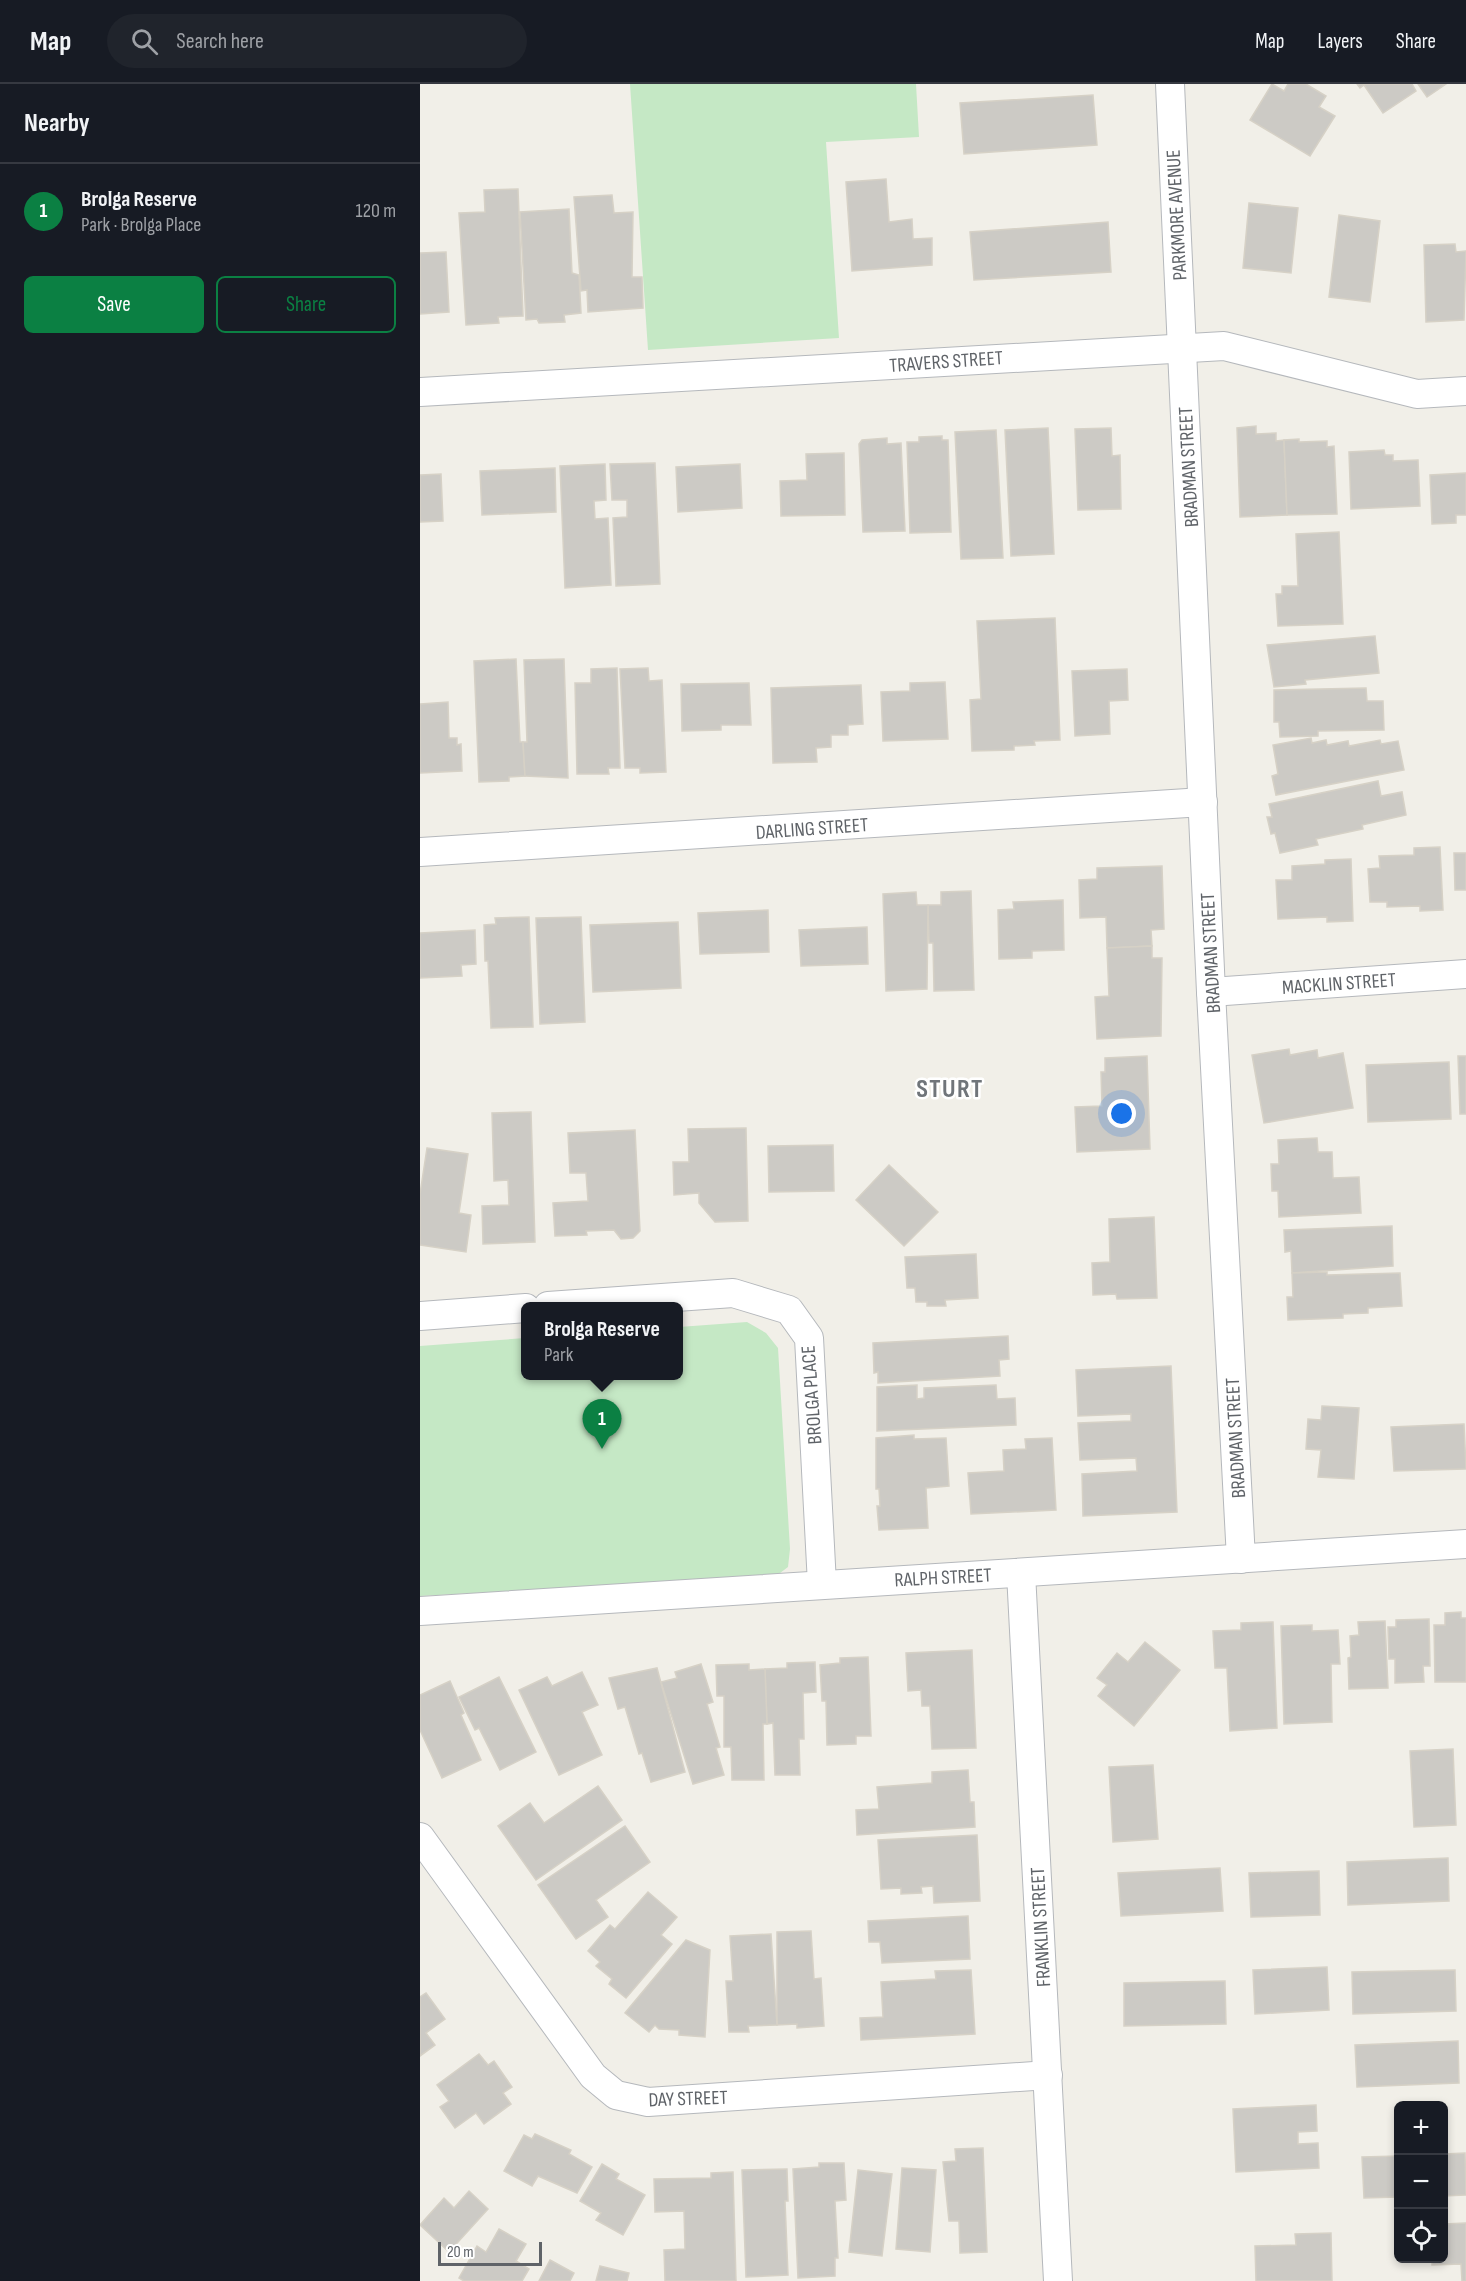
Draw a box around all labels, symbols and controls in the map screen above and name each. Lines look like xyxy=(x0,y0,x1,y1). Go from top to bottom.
search box xyxy=(107,14,527,68)
text: Map xyxy=(30,25,71,58)
icon: search xyxy=(128,25,161,58)
text: Search here xyxy=(176,28,264,55)
text: Map xyxy=(1255,29,1284,54)
text: Layers xyxy=(1317,29,1363,54)
text: Share xyxy=(1396,29,1436,54)
text: Nearby xyxy=(24,108,90,139)
street label: PARKMORE AVENUE xyxy=(1162,149,1192,281)
text: Brolga Reserve xyxy=(81,186,197,213)
text: 1 xyxy=(40,199,47,223)
text: 120 m xyxy=(356,199,396,223)
text: Park · Brolga Place xyxy=(81,213,201,237)
button: Save xyxy=(24,276,204,333)
button: Share xyxy=(216,276,396,333)
street label: TRAVERS STREET xyxy=(888,346,1004,378)
street label: BRADMAN STREET xyxy=(1174,406,1204,528)
street label: DARLING STREET xyxy=(755,813,869,845)
street label: BRADMAN STREET xyxy=(1196,892,1226,1014)
street label: MACKLIN STREET xyxy=(1281,968,1397,1000)
district label: STURT xyxy=(916,1074,984,1105)
your location xyxy=(1107,1099,1136,1128)
popup xyxy=(521,1302,683,1380)
text: Brolga Reserve xyxy=(544,1316,660,1343)
text: Park xyxy=(544,1343,573,1367)
street label: BROLGA PLACE xyxy=(797,1345,827,1445)
street label: BRADMAN STREET xyxy=(1221,1377,1251,1499)
pin: 1 xyxy=(582,1400,621,1449)
street label: RALPH STREET xyxy=(894,1563,992,1593)
street label: FRANKLIN STREET xyxy=(1026,1866,1056,1987)
street label: DAY STREET xyxy=(648,2086,728,2112)
map controls xyxy=(1394,2101,1448,2263)
button: + xyxy=(1394,2101,1448,2155)
button: − xyxy=(1394,2155,1448,2209)
button: locate xyxy=(1394,2209,1448,2263)
scale bar xyxy=(438,2239,542,2266)
text: 20 m xyxy=(447,2243,474,2262)

